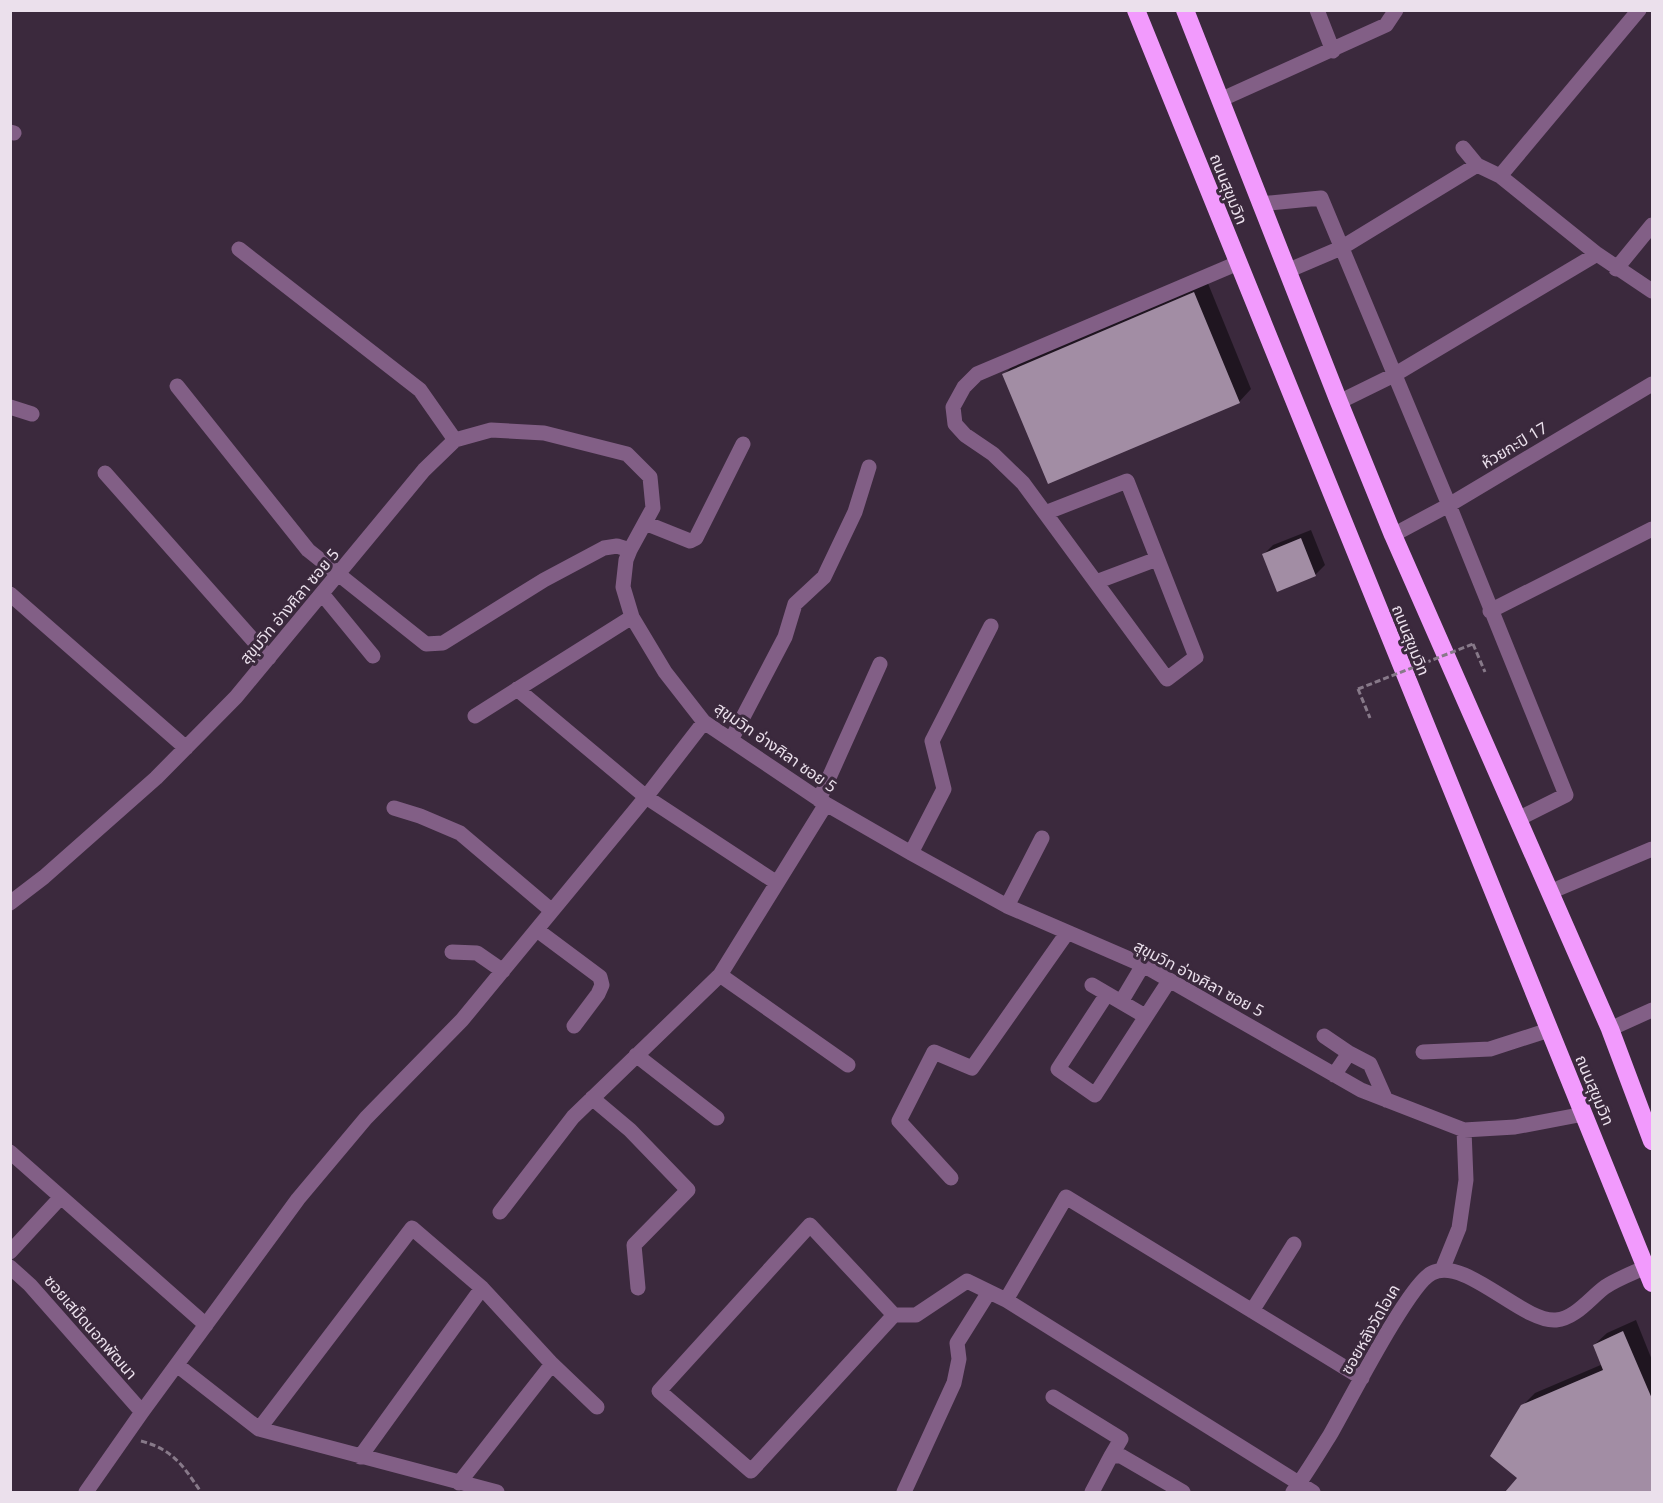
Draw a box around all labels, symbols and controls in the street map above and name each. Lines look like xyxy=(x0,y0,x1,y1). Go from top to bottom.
street label: ถนนสุขุมวิท xyxy=(1203,150,1253,228)
street label: ห้วยกะปิ 17 xyxy=(1477,417,1552,475)
street label: สุขุมวิท อ่างศิลา ซอย 5 xyxy=(234,544,345,670)
street label: ถนนสุขุมวิท xyxy=(1385,601,1435,679)
street label: สุขุมวิท อ่างศิลา ซอย 5 xyxy=(709,697,841,799)
street label: สุขุมวิท อ่างศิลา ซอย 5 xyxy=(1129,934,1268,1023)
street label: ถนนสุขุมวิท xyxy=(1568,1051,1620,1129)
street label: ซอยเสม็ดนอกพัฒนา xyxy=(38,1270,142,1385)
street label: ซอยหลังวัดโอเค xyxy=(1335,1280,1406,1379)

